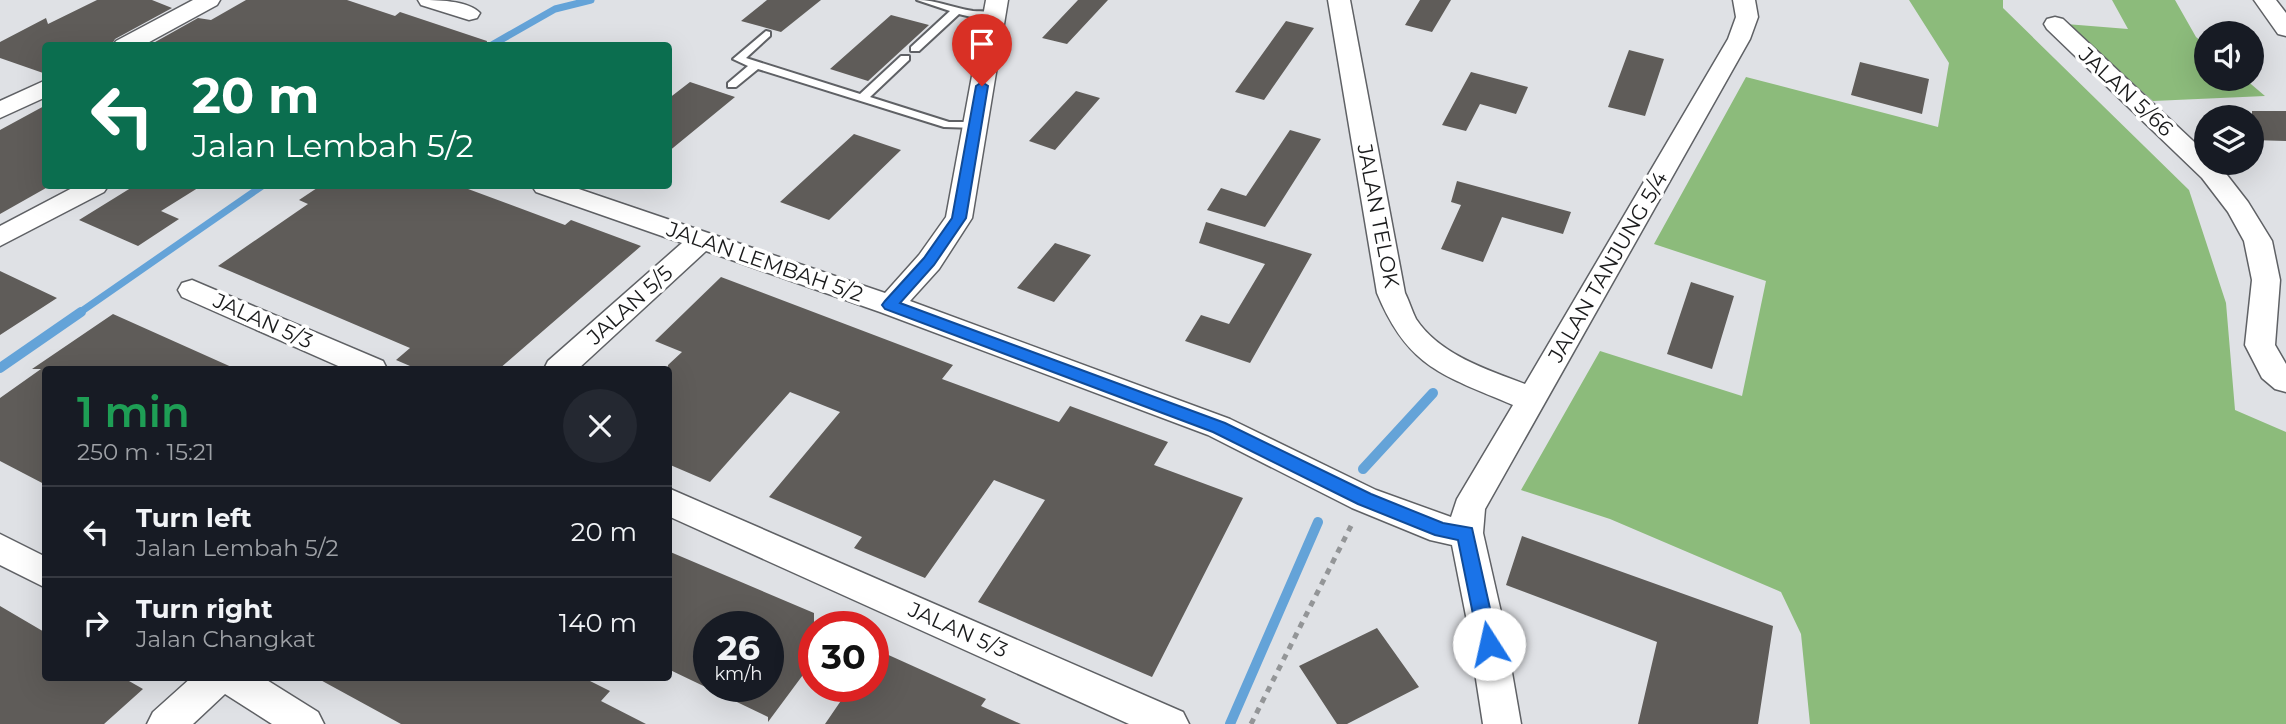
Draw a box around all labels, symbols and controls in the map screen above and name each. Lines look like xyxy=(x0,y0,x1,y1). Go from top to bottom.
pin xyxy=(952,14,1012,86)
map controls xyxy=(2194,21,2264,175)
button: sound xyxy=(2194,21,2264,91)
icon: arrive xyxy=(963,25,1001,63)
street label: JALAN 5/66 xyxy=(2073,41,2179,142)
text: 20 m xyxy=(192,66,319,125)
icon: left xyxy=(77,70,168,161)
button: layers xyxy=(2194,105,2264,175)
text: Jalan Lembah 5/2 xyxy=(192,126,474,165)
street label: JALAN TELOK xyxy=(1352,141,1405,290)
street label: JALAN TANJUNG 5/4 xyxy=(1542,167,1672,367)
street label: JALAN LEMBAH 5/2 xyxy=(663,216,867,307)
street label: JALAN 5/5 xyxy=(581,260,678,350)
street label: JALAN 5/3 xyxy=(209,287,317,354)
text: 1 min xyxy=(77,386,190,438)
button: close xyxy=(563,389,637,463)
text: 250 m · 15:21 xyxy=(77,438,214,466)
text: Turn left xyxy=(136,502,252,534)
icon: left xyxy=(77,513,115,551)
text: 20 m xyxy=(571,516,637,548)
text: Jalan Lembah 5/2 xyxy=(136,534,339,562)
text: Turn right xyxy=(136,593,272,625)
street label: JALAN 5/3 xyxy=(904,596,1012,663)
icon: right xyxy=(77,604,115,642)
text: 140 m xyxy=(559,607,637,639)
position arrow xyxy=(1452,607,1526,681)
speed limit sign: 30 xyxy=(798,611,889,702)
text: Jalan Changkat xyxy=(136,625,316,653)
text: 26 xyxy=(717,626,760,669)
text: km/h xyxy=(714,663,763,685)

